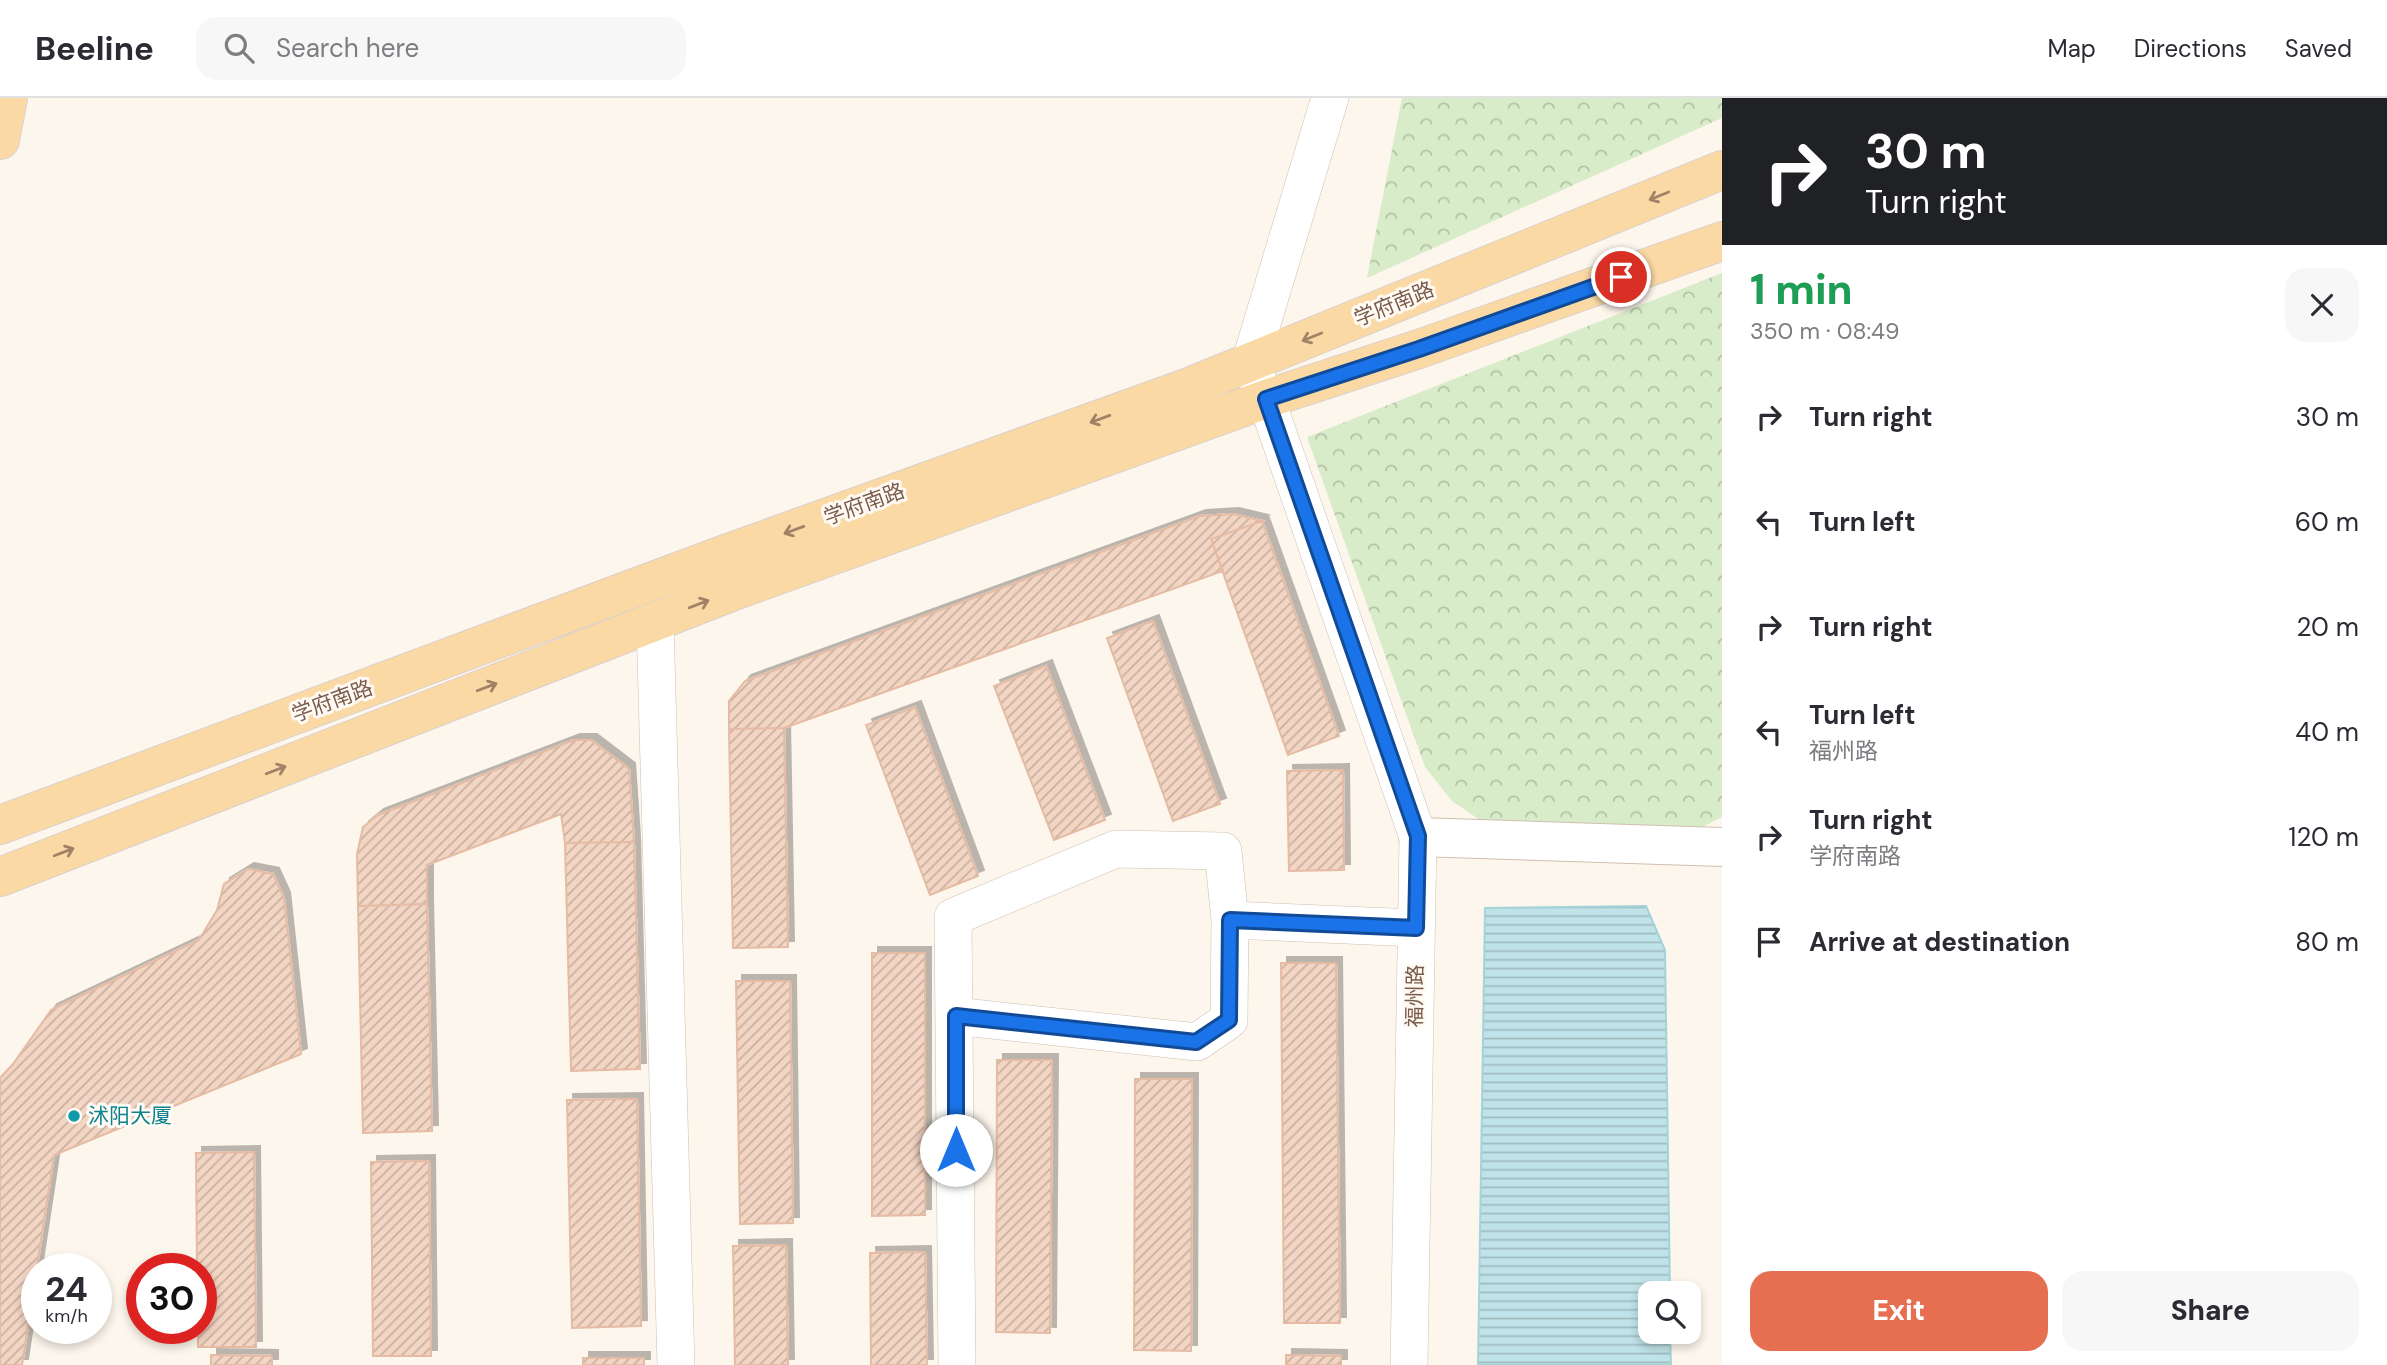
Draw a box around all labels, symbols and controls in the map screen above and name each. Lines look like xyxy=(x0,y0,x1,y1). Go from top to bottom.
search box xyxy=(196,17,686,80)
text: Beeline xyxy=(35,27,154,70)
icon: search xyxy=(220,29,258,67)
text: Search here xyxy=(276,31,419,65)
text: Map xyxy=(2048,33,2096,64)
text: Directions xyxy=(2134,33,2247,64)
text: Saved xyxy=(2285,33,2352,64)
text: 30 m xyxy=(1865,119,1987,183)
icon: right xyxy=(1750,126,1841,217)
text: Turn right xyxy=(1865,181,2007,223)
one-way arrow xyxy=(1648,190,1670,203)
pin xyxy=(1591,247,1651,307)
icon: arrive xyxy=(1602,258,1640,296)
text: 1 min xyxy=(1750,262,1853,317)
button: close xyxy=(2285,268,2359,342)
street label: 学府南路 xyxy=(1350,275,1438,333)
text: 350 m · 08:49 xyxy=(1750,316,1900,346)
one-way arrow xyxy=(1302,332,1323,345)
icon: right xyxy=(1750,398,1788,436)
text: Turn right xyxy=(1809,400,1933,434)
text: 30 m xyxy=(2296,400,2359,434)
one-way arrow xyxy=(1089,414,1111,426)
street label: 学府南路 xyxy=(820,476,908,532)
icon: left xyxy=(1750,503,1788,541)
text: Turn left xyxy=(1809,505,1916,539)
text: 60 m xyxy=(2295,505,2359,539)
one-way arrow xyxy=(783,524,805,537)
one-way arrow xyxy=(688,597,710,610)
icon: right xyxy=(1750,608,1788,646)
text: Turn right xyxy=(1809,610,1933,644)
text: 20 m xyxy=(2296,610,2359,644)
street label: 学府南路 xyxy=(288,673,376,729)
one-way arrow xyxy=(476,680,498,692)
text: Turn left xyxy=(1809,698,1916,732)
icon: left xyxy=(1750,713,1788,751)
text: 40 m xyxy=(2295,715,2359,749)
text: 福州路 xyxy=(1809,736,1878,766)
one-way arrow xyxy=(264,762,286,775)
text: Turn right xyxy=(1809,803,1933,837)
icon: right xyxy=(1750,818,1788,856)
text: 120 m xyxy=(2288,820,2359,854)
text: 学府南路 xyxy=(1809,841,1901,871)
one-way arrow xyxy=(52,845,74,858)
icon: arrive xyxy=(1750,923,1788,961)
text: Arrive at destination xyxy=(1809,925,2070,959)
text: 80 m xyxy=(2295,925,2359,959)
street label: 福州路 xyxy=(1400,964,1430,1028)
place label: 沭阳大厦 xyxy=(88,1102,172,1130)
marker: 沭阳大厦 xyxy=(66,1108,82,1124)
position arrow xyxy=(919,1113,993,1187)
speed limit sign: 30 xyxy=(126,1253,217,1344)
text: 24 xyxy=(45,1266,88,1312)
button: Exit xyxy=(1750,1271,2048,1351)
button: Share xyxy=(2062,1271,2359,1351)
map controls xyxy=(1638,1281,1701,1344)
button: search xyxy=(1638,1281,1701,1344)
text: km/h xyxy=(45,1304,88,1328)

